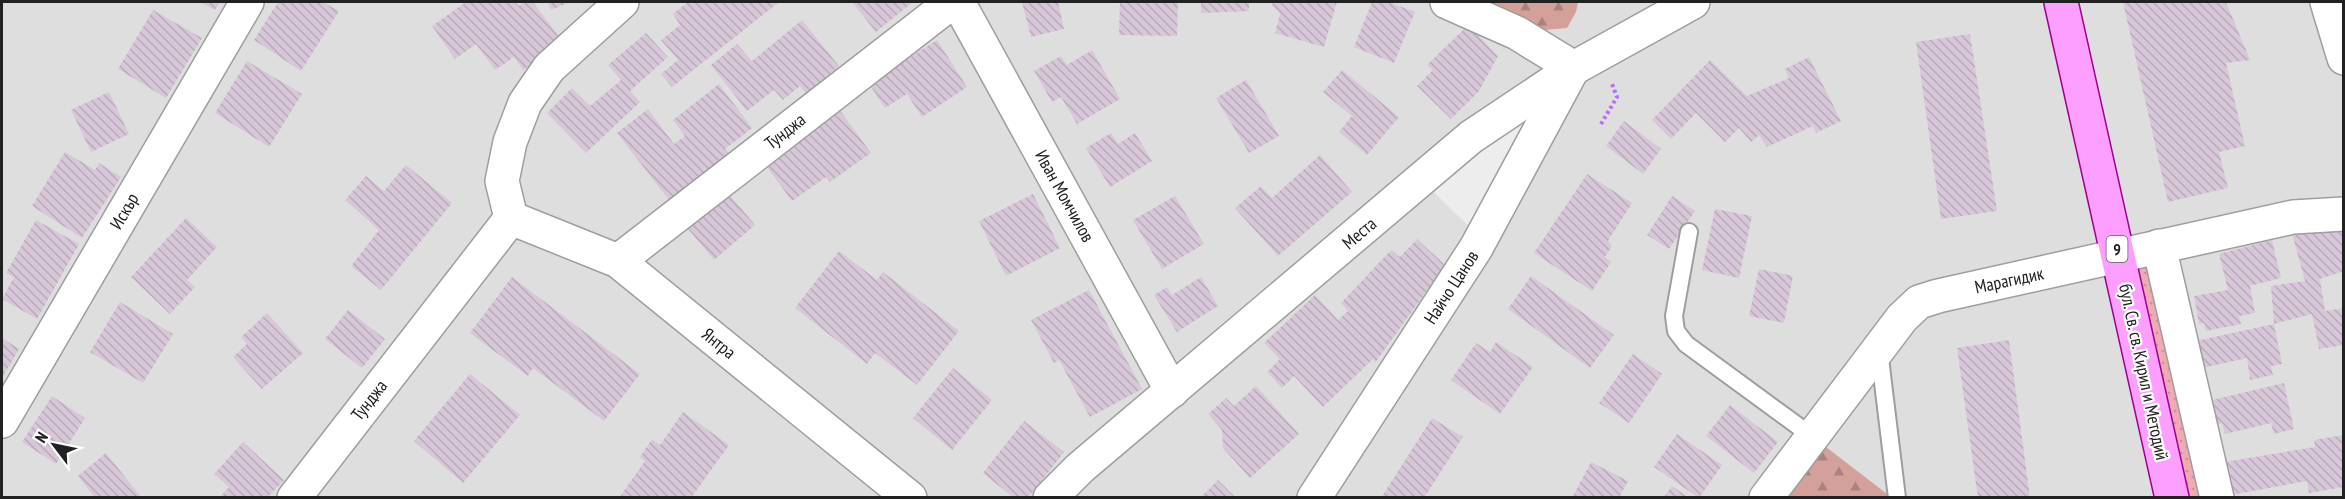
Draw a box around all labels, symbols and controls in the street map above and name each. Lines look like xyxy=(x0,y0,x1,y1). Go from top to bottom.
street label: Тунджа xyxy=(760,108,810,154)
street label: Иван Момчилов xyxy=(1030,146,1100,246)
street label: Искър xyxy=(104,189,144,233)
street label: Места xyxy=(1337,212,1381,254)
road number: 9 xyxy=(2106,236,2128,262)
street label: Найчо Цанов xyxy=(1419,246,1483,328)
street label: Марагидик xyxy=(1973,261,2046,298)
street label: бул. Св. св. Кирил и Методий xyxy=(2114,282,2174,462)
street label: Янтра xyxy=(697,322,741,364)
street label: Тунджа xyxy=(346,375,392,425)
north arrow xyxy=(24,415,84,475)
text: N xyxy=(31,428,52,446)

